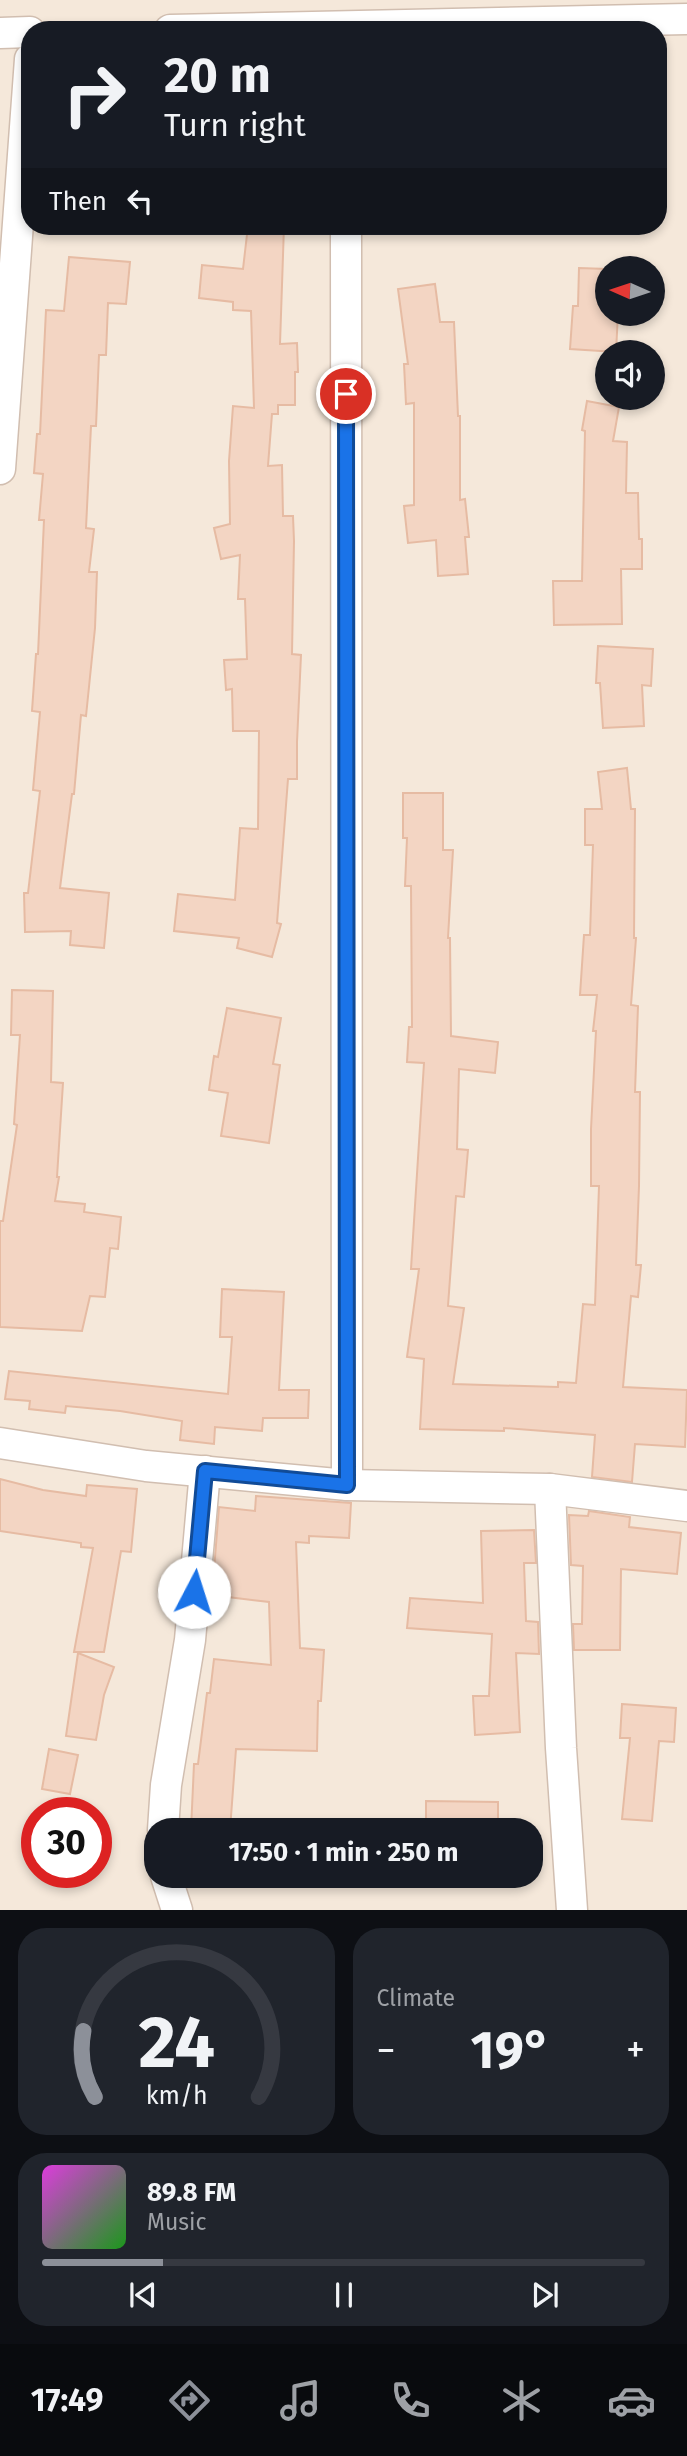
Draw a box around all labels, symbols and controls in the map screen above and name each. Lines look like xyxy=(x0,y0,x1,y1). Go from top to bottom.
text: 20 m xyxy=(164,46,271,105)
icon: right xyxy=(49,49,140,140)
text: Turn right xyxy=(164,106,306,144)
icon: left xyxy=(121,182,159,220)
text: Then xyxy=(49,186,107,217)
north arrow xyxy=(595,256,665,326)
map controls xyxy=(595,256,665,410)
button: sound xyxy=(595,340,665,410)
pin xyxy=(316,364,376,424)
icon: arrive xyxy=(327,375,365,413)
position arrow xyxy=(157,1555,231,1629)
speed limit sign: 30 xyxy=(21,1797,112,1888)
text: 17:50 · 1 min · 250 m xyxy=(228,1837,459,1868)
text: Climate xyxy=(377,1984,455,2012)
text: 24 xyxy=(138,2000,215,2087)
text: 19° xyxy=(471,2019,551,2082)
text: − xyxy=(377,2027,396,2073)
text: + xyxy=(626,2027,645,2073)
text: km/h xyxy=(145,2081,207,2111)
text: 89.8 FM xyxy=(147,2177,236,2208)
text: Music xyxy=(147,2208,207,2236)
icon: previous xyxy=(124,2276,162,2314)
icon: pause xyxy=(325,2276,363,2314)
icon: next xyxy=(526,2276,564,2314)
icon: directions xyxy=(165,2376,214,2425)
icon: music xyxy=(276,2376,325,2425)
icon: phone xyxy=(386,2376,435,2425)
icon: climate xyxy=(497,2376,546,2425)
icon: car xyxy=(607,2376,656,2425)
text: 17:49 xyxy=(31,2381,103,2419)

